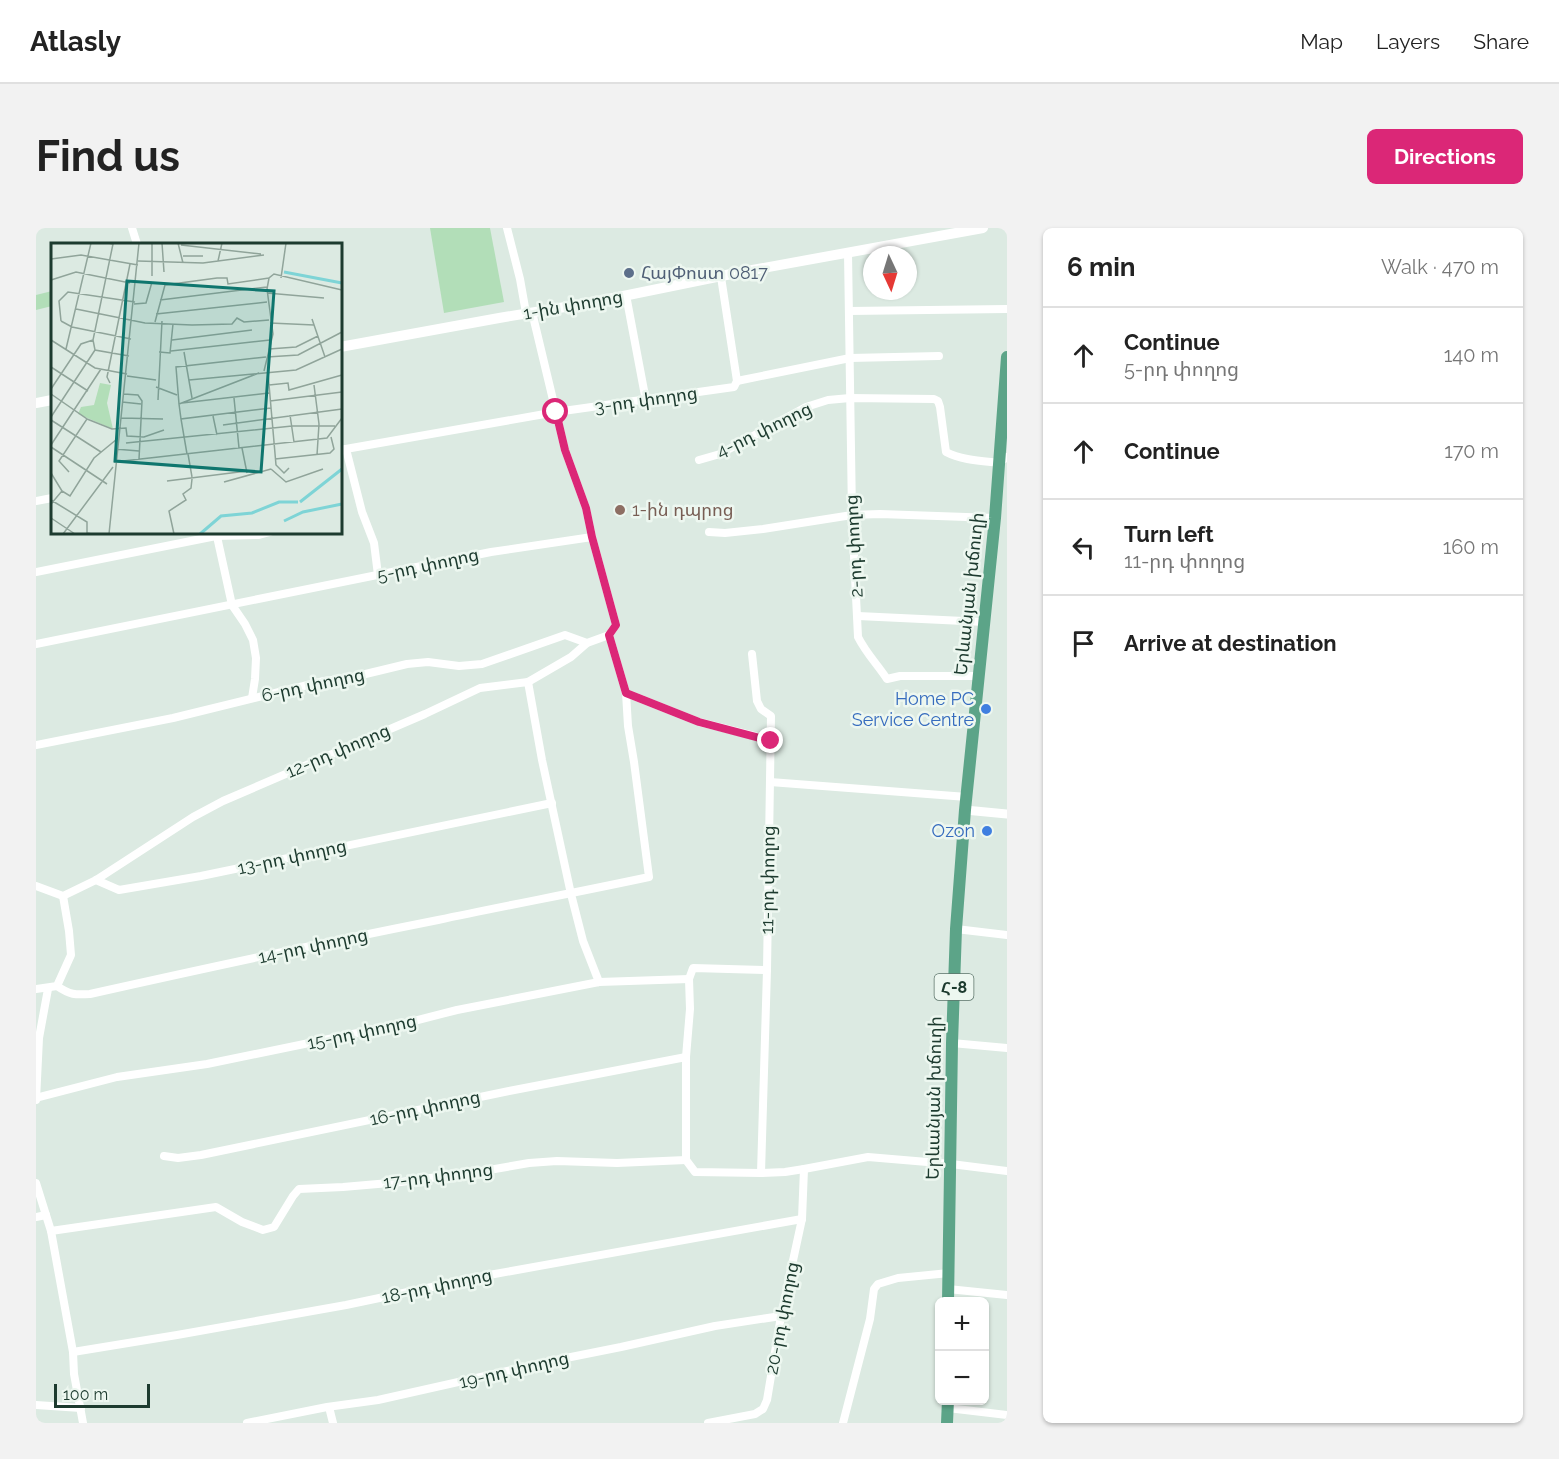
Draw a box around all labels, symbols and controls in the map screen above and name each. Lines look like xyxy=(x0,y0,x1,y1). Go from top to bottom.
text: Atlasly xyxy=(30,25,121,58)
text: Map xyxy=(1300,29,1343,54)
text: Layers xyxy=(1376,29,1440,54)
text: Share xyxy=(1473,29,1529,54)
button: Directions xyxy=(1367,129,1523,184)
text: Find us xyxy=(36,132,180,181)
inset map xyxy=(51,243,342,534)
north arrow xyxy=(863,246,917,300)
text: 6 min xyxy=(1067,252,1136,282)
text: Walk · 470 m xyxy=(1381,255,1499,279)
place label: ՀայՓոստ 0817 xyxy=(641,262,768,283)
marker: ՀայՓոստ 0817 xyxy=(622,266,636,280)
street label: 1-ին փողոց xyxy=(522,285,624,324)
text: Continue xyxy=(1124,329,1220,355)
icon: ahead xyxy=(1067,339,1100,372)
text: 140 m xyxy=(1444,343,1499,367)
text: 5-րդ փողոց xyxy=(1124,357,1239,381)
street label: 3-րդ փողոց xyxy=(593,382,699,417)
street label: 4-րդ փողոց xyxy=(713,397,815,462)
route start xyxy=(542,398,568,424)
icon: ahead xyxy=(1067,435,1100,468)
text: Continue xyxy=(1124,438,1220,464)
text: 170 m xyxy=(1444,439,1499,463)
street label: 2-րդ փողոց xyxy=(840,494,867,598)
place label: 1-ին դպրոց xyxy=(632,499,734,520)
marker: 1-ին դպրոց xyxy=(613,503,627,517)
street label: Երևանյան խճուղի xyxy=(949,511,988,677)
text: Turn left xyxy=(1124,521,1214,547)
icon: left xyxy=(1067,531,1100,564)
text: 160 m xyxy=(1443,535,1499,559)
street label: 5-րդ փողոց xyxy=(375,543,481,586)
text: 11-րդ փողոց xyxy=(1124,549,1245,573)
icon: arrive xyxy=(1067,627,1100,660)
text: Arrive at destination xyxy=(1124,630,1337,656)
street label: 6-րդ փողոց xyxy=(260,663,366,706)
place label: Home PC Service Centre xyxy=(852,688,974,730)
marker: Home PC Service Centre xyxy=(979,702,993,716)
street label: 12-րդ փողոց xyxy=(283,719,393,782)
route end xyxy=(757,727,783,753)
place label: Ozon xyxy=(932,820,975,841)
marker: Ozon xyxy=(980,824,994,838)
street label: 11-րդ փողոց xyxy=(756,825,779,935)
street label: 13-րդ փողոց xyxy=(235,835,348,878)
street label: 14-րդ փողոց xyxy=(256,924,370,967)
road number: Հ-8 xyxy=(934,974,974,1000)
street label: 15-րդ փողոց xyxy=(305,1010,419,1053)
street label: Երևանյան խճուղի xyxy=(922,1016,945,1180)
street label: 16-րդ փողոց xyxy=(368,1086,482,1129)
street label: 17-րդ փողոց xyxy=(382,1158,494,1193)
street label: 20-րդ փողոց xyxy=(760,1260,803,1376)
street label: 18-րդ փողոց xyxy=(380,1264,494,1307)
map controls xyxy=(935,1297,989,1405)
button: + xyxy=(935,1297,989,1351)
street label: 19-րդ փողոց xyxy=(457,1347,571,1392)
button: − xyxy=(935,1351,989,1405)
scale bar xyxy=(54,1381,150,1408)
text: 100 m xyxy=(63,1385,108,1404)

